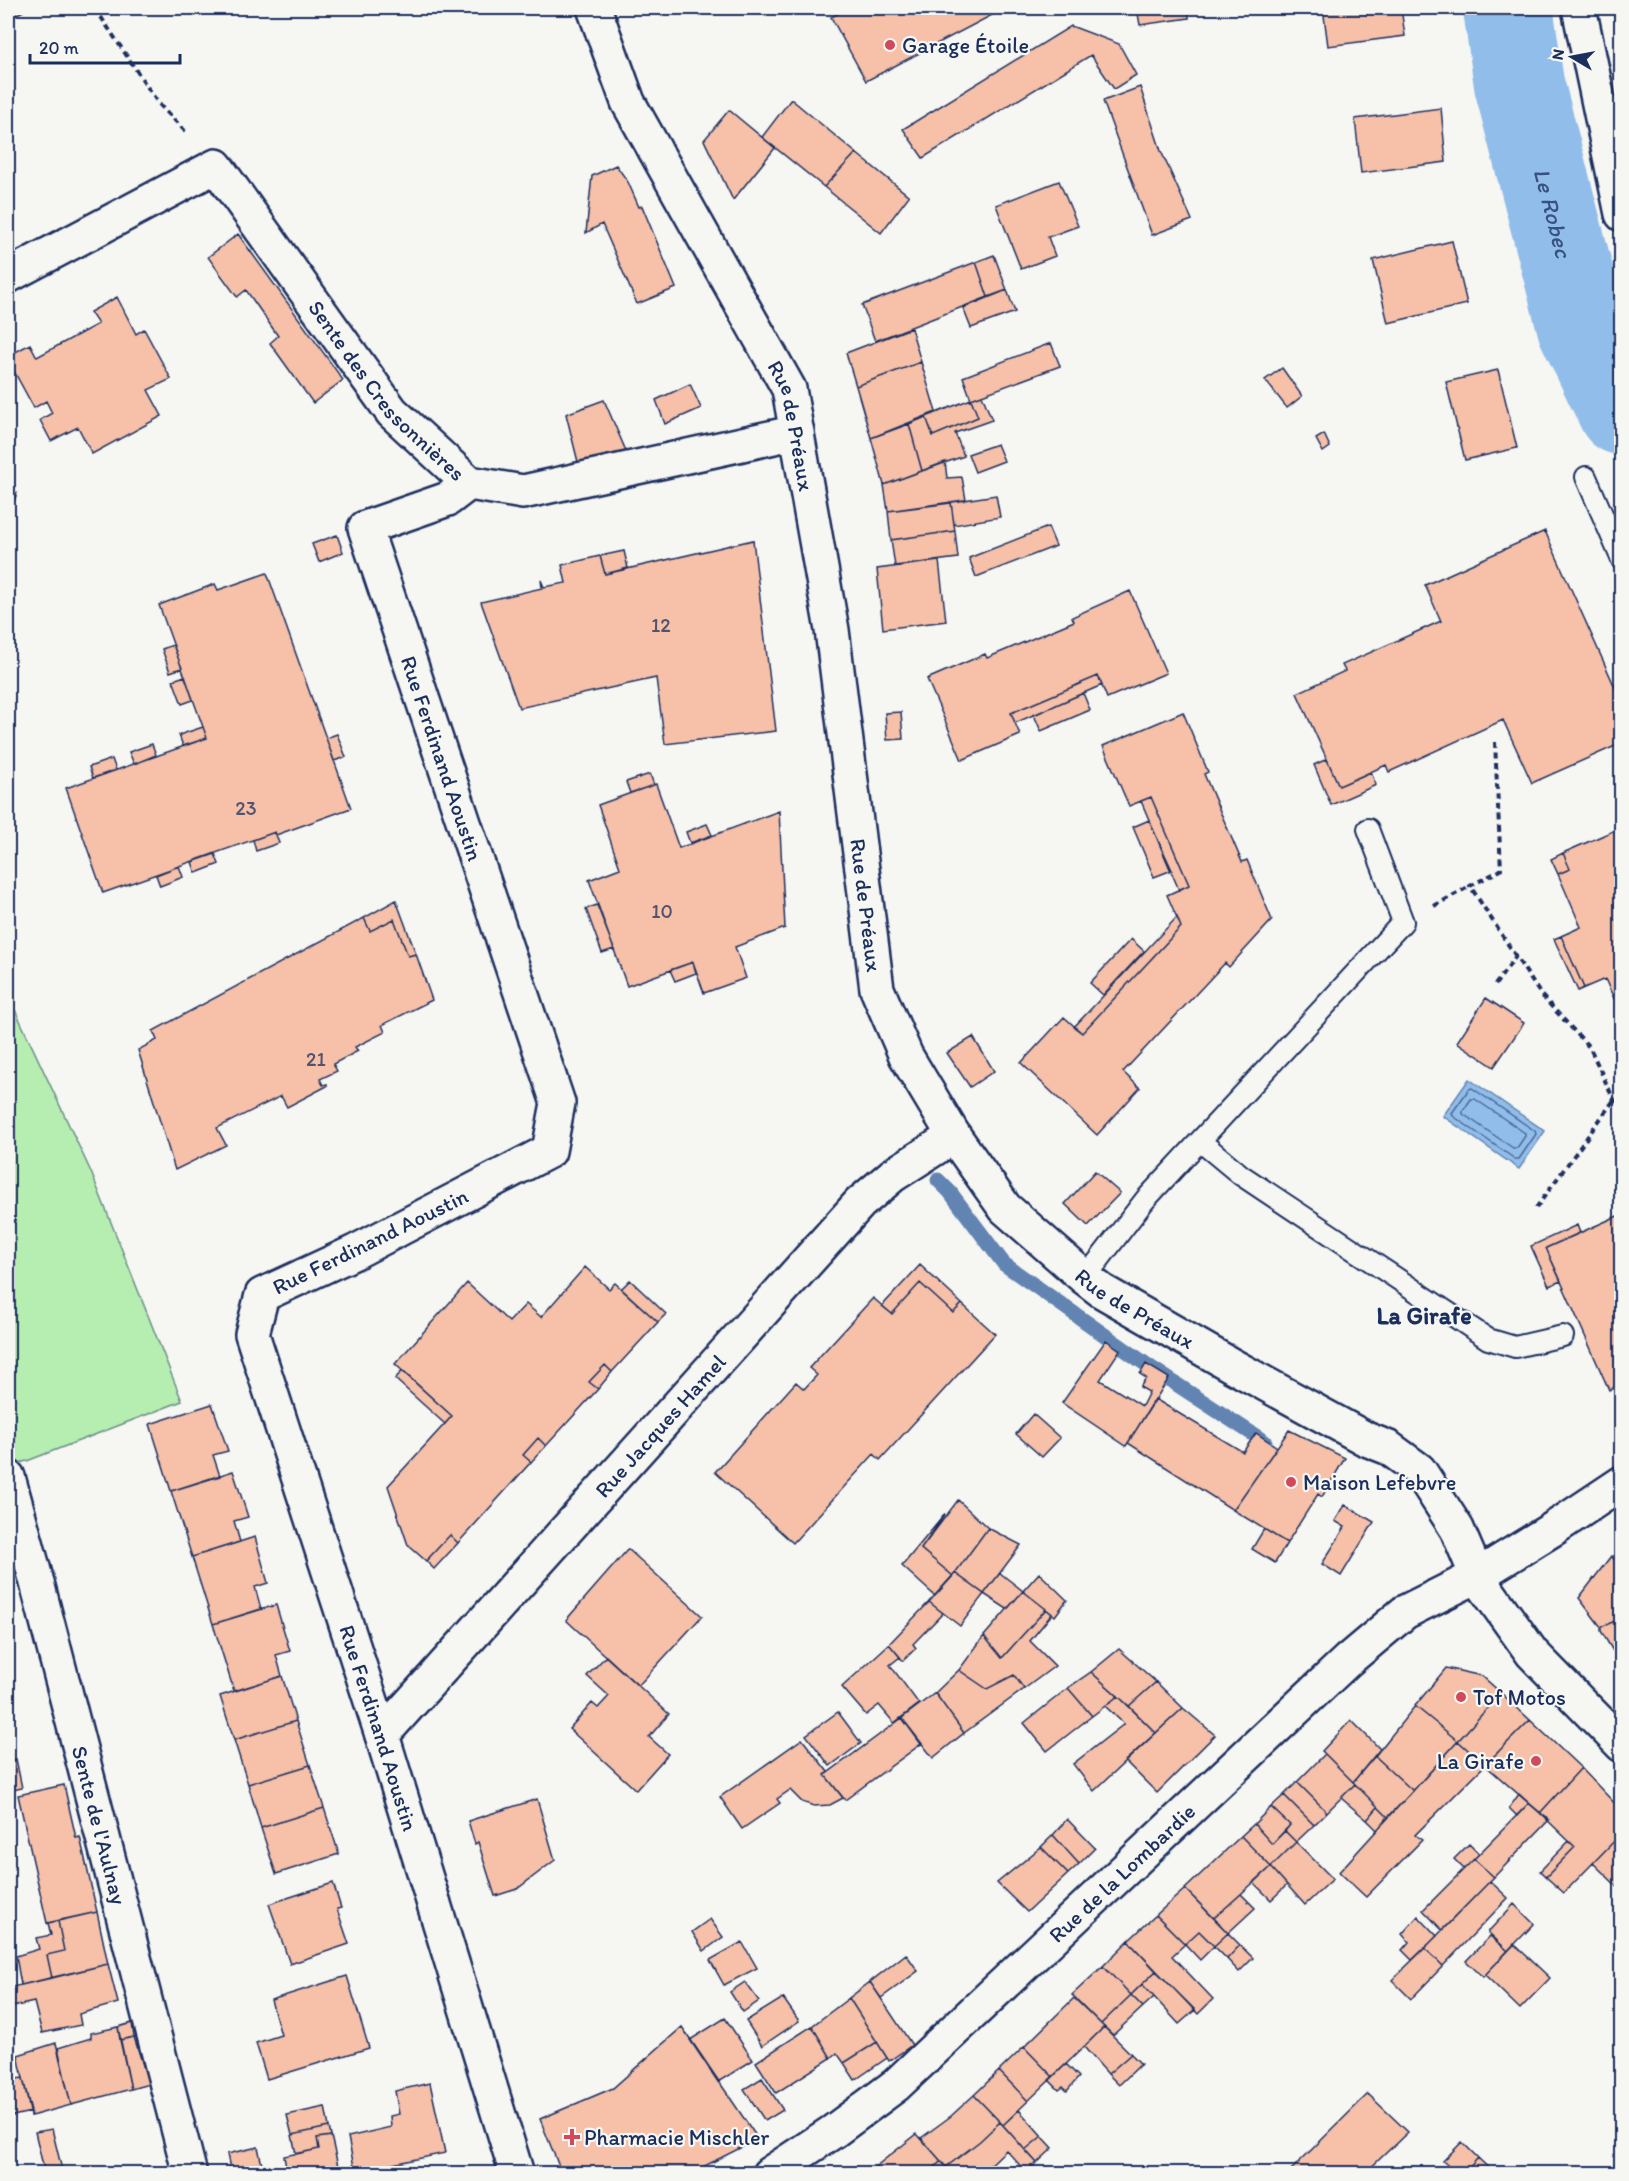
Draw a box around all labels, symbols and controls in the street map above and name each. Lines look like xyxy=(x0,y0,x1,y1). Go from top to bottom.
scale bar xyxy=(30,27,180,65)
north arrow xyxy=(1542,27,1602,87)
place label: Garage Étoile xyxy=(902,32,1029,59)
text: 20 m xyxy=(39,37,79,59)
marker: Garage Étoile xyxy=(883,38,897,52)
text: N xyxy=(1547,48,1568,61)
water label: Le Robec xyxy=(1528,165,1579,263)
street label: Sente des Cressonnières xyxy=(302,295,471,487)
street label: Rue de Préaux xyxy=(762,355,820,493)
house number: 12 xyxy=(651,613,671,637)
street label: Rue Ferdinand Aoustin xyxy=(395,652,489,864)
house number: 23 xyxy=(235,796,257,820)
street label: Rue de Préaux xyxy=(844,837,888,973)
house number: 10 xyxy=(651,899,673,923)
house number: 21 xyxy=(306,1047,326,1071)
street label: Rue Ferdinand Aoustin xyxy=(268,1182,473,1301)
street label: Rue de Préaux xyxy=(1069,1263,1199,1355)
district label: La Girafe xyxy=(1376,1301,1472,1330)
street label: Rue Jacques Hamel xyxy=(589,1349,732,1503)
place label: Maison Lefebvre xyxy=(1303,1469,1456,1496)
marker: Maison Lefebvre xyxy=(1284,1475,1298,1489)
street label: Rue Ferdinand Aoustin xyxy=(333,1622,424,1835)
place label: Tof Motos xyxy=(1473,1684,1566,1711)
marker: Tof Motos xyxy=(1454,1690,1468,1704)
street label: Sente de l'Aulnay xyxy=(66,1743,133,1908)
place label: La Girafe xyxy=(1437,1748,1524,1775)
marker: La Girafe xyxy=(1529,1754,1543,1768)
street label: Rue de la Lombardie xyxy=(1043,1798,1201,1948)
place label: Pharmacie Mischler xyxy=(584,2124,770,2151)
marker: Pharmacie Mischler xyxy=(565,2130,579,2144)

